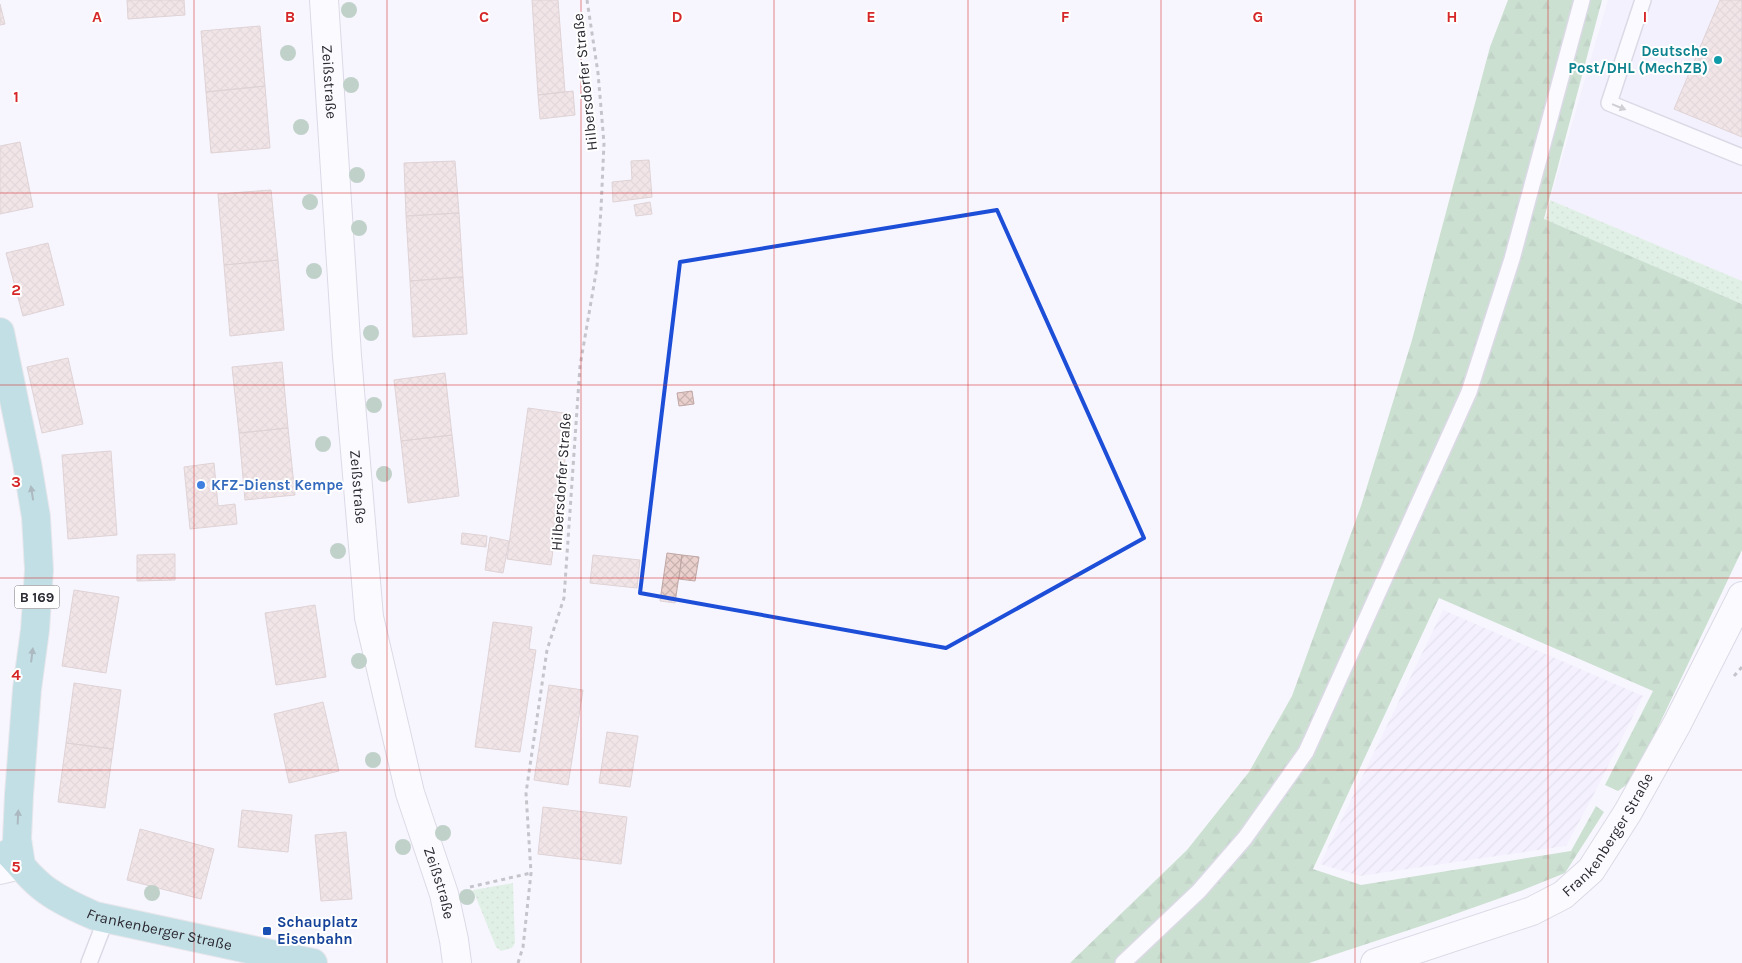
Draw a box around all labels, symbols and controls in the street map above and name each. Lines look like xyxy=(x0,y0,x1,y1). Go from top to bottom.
text: A xyxy=(92,7,102,26)
text: B xyxy=(285,7,295,26)
text: C xyxy=(479,7,489,26)
text: D xyxy=(672,7,683,26)
text: E xyxy=(866,7,876,26)
text: F xyxy=(1061,7,1070,26)
text: G xyxy=(1253,7,1263,26)
text: H xyxy=(1446,7,1458,26)
text: I xyxy=(1643,7,1647,26)
street label: Hilbersdorfer Straße xyxy=(569,12,601,152)
place label: Deutsche Post/DHL (MechZB) xyxy=(1568,42,1708,77)
street label: Zeißstraße xyxy=(318,44,341,120)
marker: Deutsche Post/DHL (MechZB) xyxy=(1712,54,1724,66)
text: 1 xyxy=(13,87,19,106)
one-way arrow xyxy=(1612,103,1626,111)
text: 2 xyxy=(11,280,21,299)
street label: Hilbersdorfer Straße xyxy=(547,412,575,552)
street label: Zeißstraße xyxy=(346,449,370,525)
text: 3 xyxy=(11,472,21,491)
place label: KFZ-Dienst Kempe xyxy=(211,476,343,494)
marker: KFZ-Dienst Kempe xyxy=(195,479,207,491)
one-way arrow xyxy=(28,485,36,501)
road number: B 169 xyxy=(15,586,60,608)
one-way arrow xyxy=(28,646,36,662)
text: 4 xyxy=(11,665,21,684)
street label: Frankenberger Straße xyxy=(1558,770,1657,901)
one-way arrow xyxy=(15,808,23,824)
street label: Zeißstraße xyxy=(420,845,458,921)
text: 5 xyxy=(11,857,21,876)
street label: Frankenberger Straße xyxy=(84,905,234,954)
place label: Schauplatz Eisenbahn xyxy=(277,913,358,948)
marker: Schauplatz Eisenbahn xyxy=(261,925,273,937)

